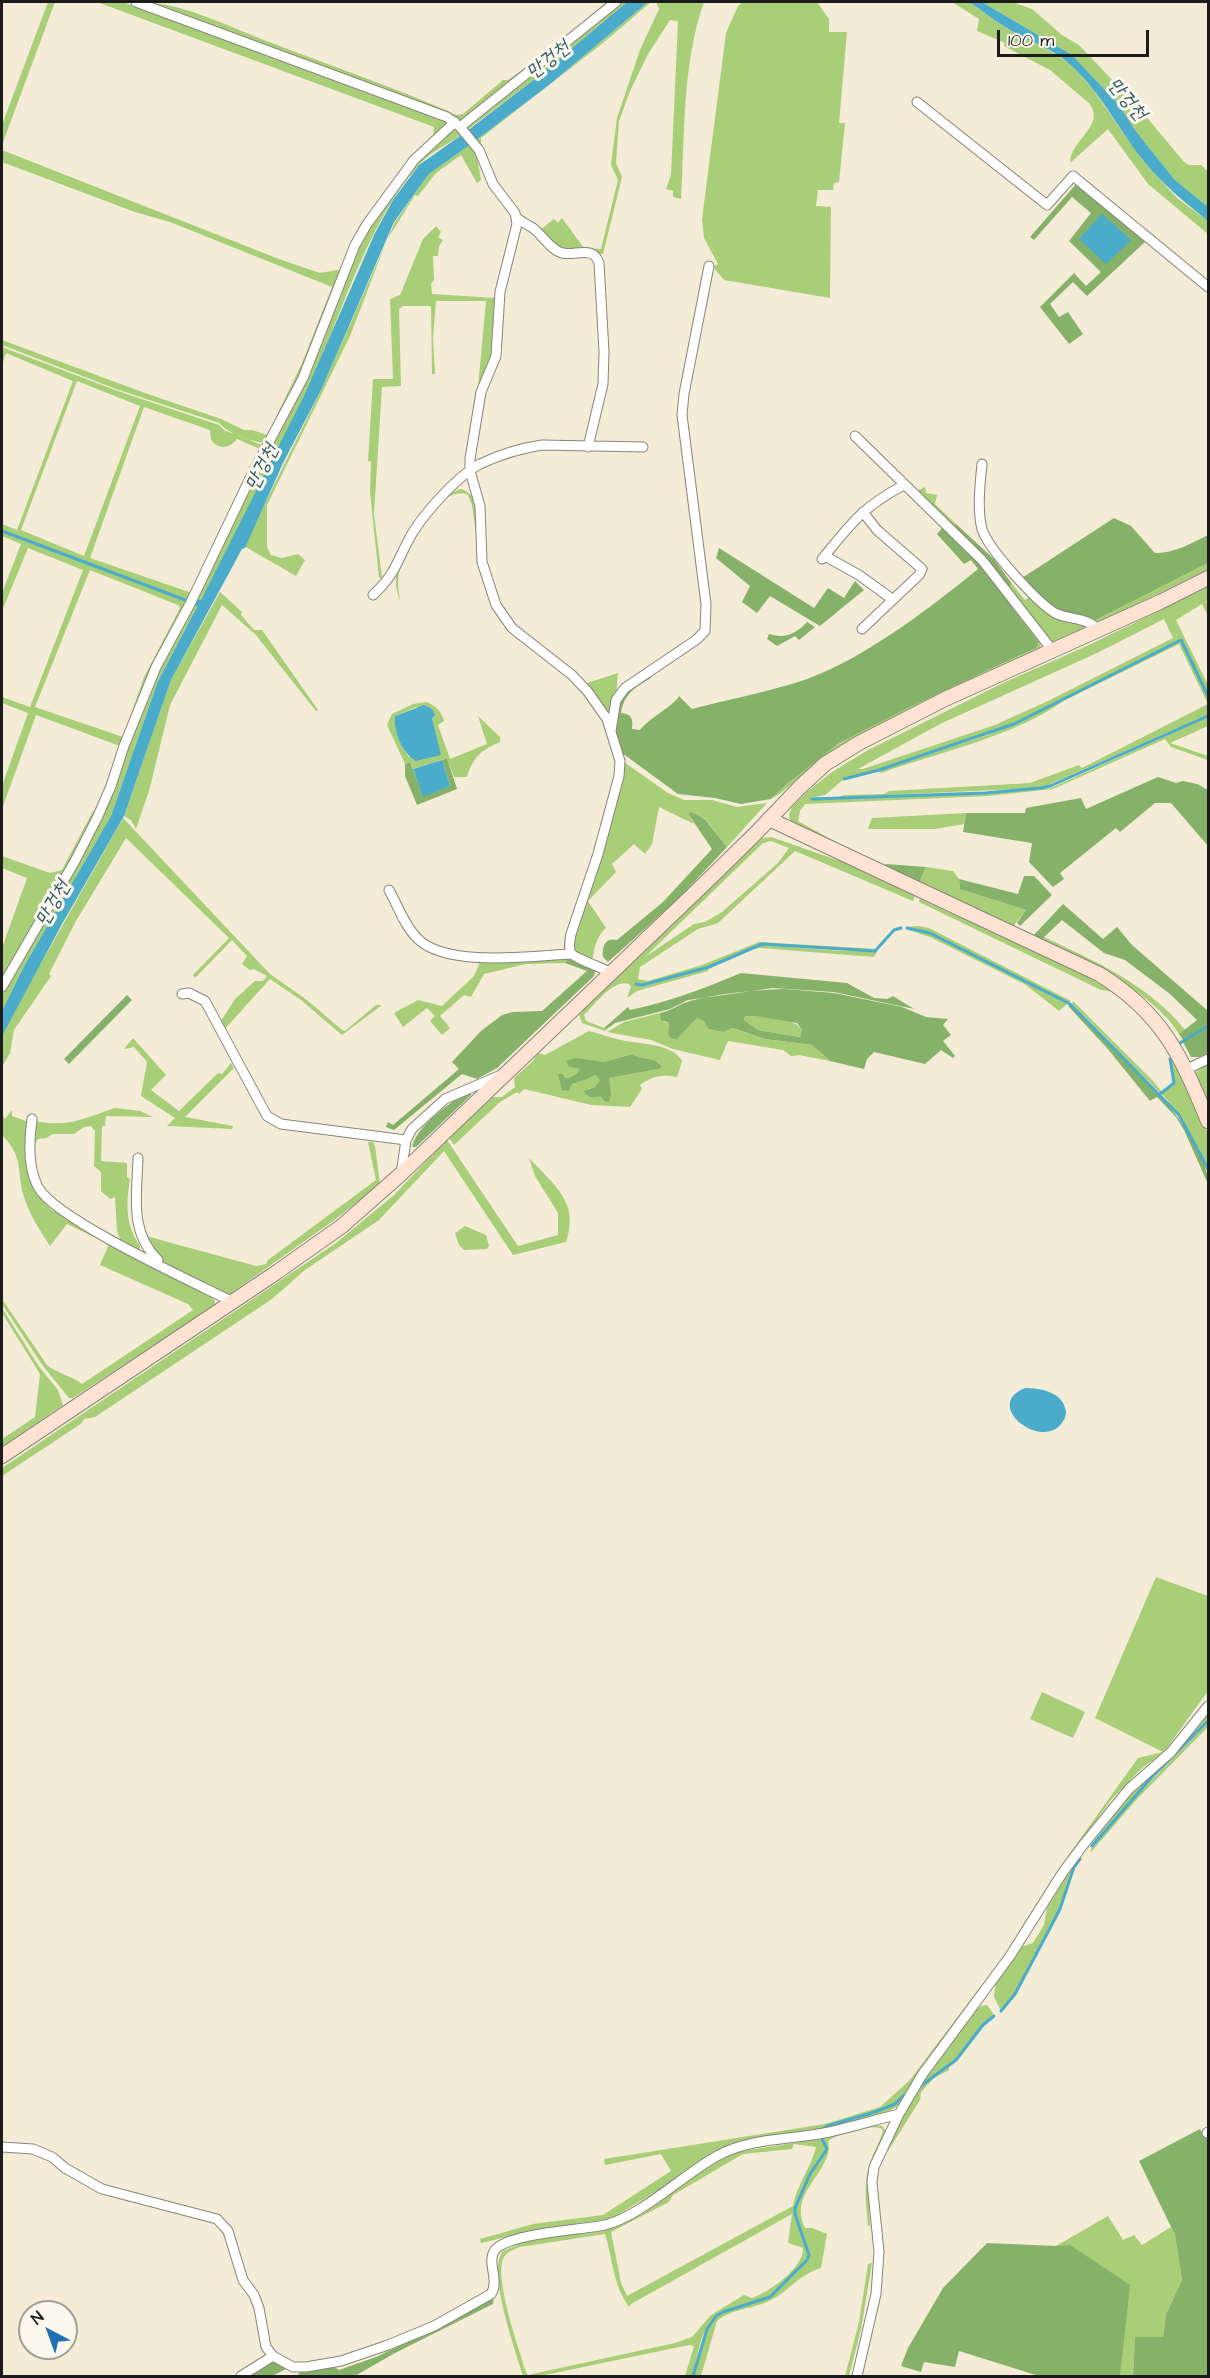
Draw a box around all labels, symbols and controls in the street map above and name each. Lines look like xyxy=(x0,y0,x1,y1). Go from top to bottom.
scale bar xyxy=(1000,18,1152,56)
text: 100 m xyxy=(1008,28,1054,53)
water label: 만겅천 xyxy=(523,37,575,85)
water label: 만겅천 xyxy=(1101,74,1151,126)
water label: 만겅천 xyxy=(241,441,285,495)
water label: 만겅천 xyxy=(32,877,76,931)
north arrow xyxy=(18,2300,78,2360)
text: N xyxy=(27,2306,49,2330)

